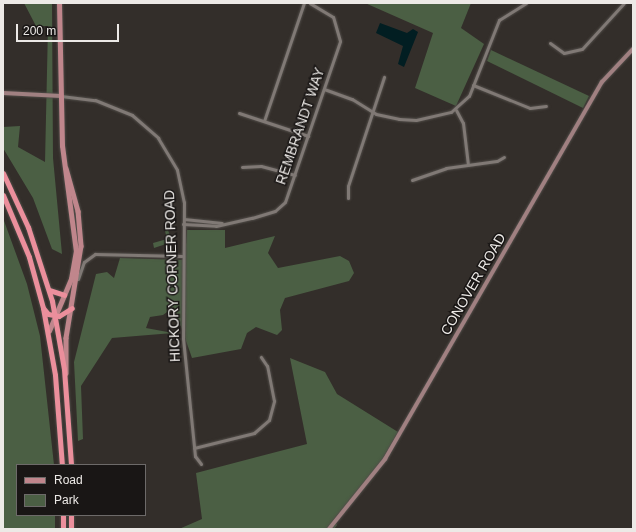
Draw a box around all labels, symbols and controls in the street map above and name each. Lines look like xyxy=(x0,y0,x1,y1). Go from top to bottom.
scale bar xyxy=(18,16,121,42)
text: 200 m xyxy=(23,24,56,38)
street label: REMBRANDT WAY xyxy=(272,65,328,187)
street label: HICKORY CORNER ROAD xyxy=(161,190,183,362)
street label: CONOVER ROAD xyxy=(437,230,509,338)
legend xyxy=(16,464,146,516)
text: Road xyxy=(54,473,83,487)
text: Park xyxy=(54,493,79,507)

